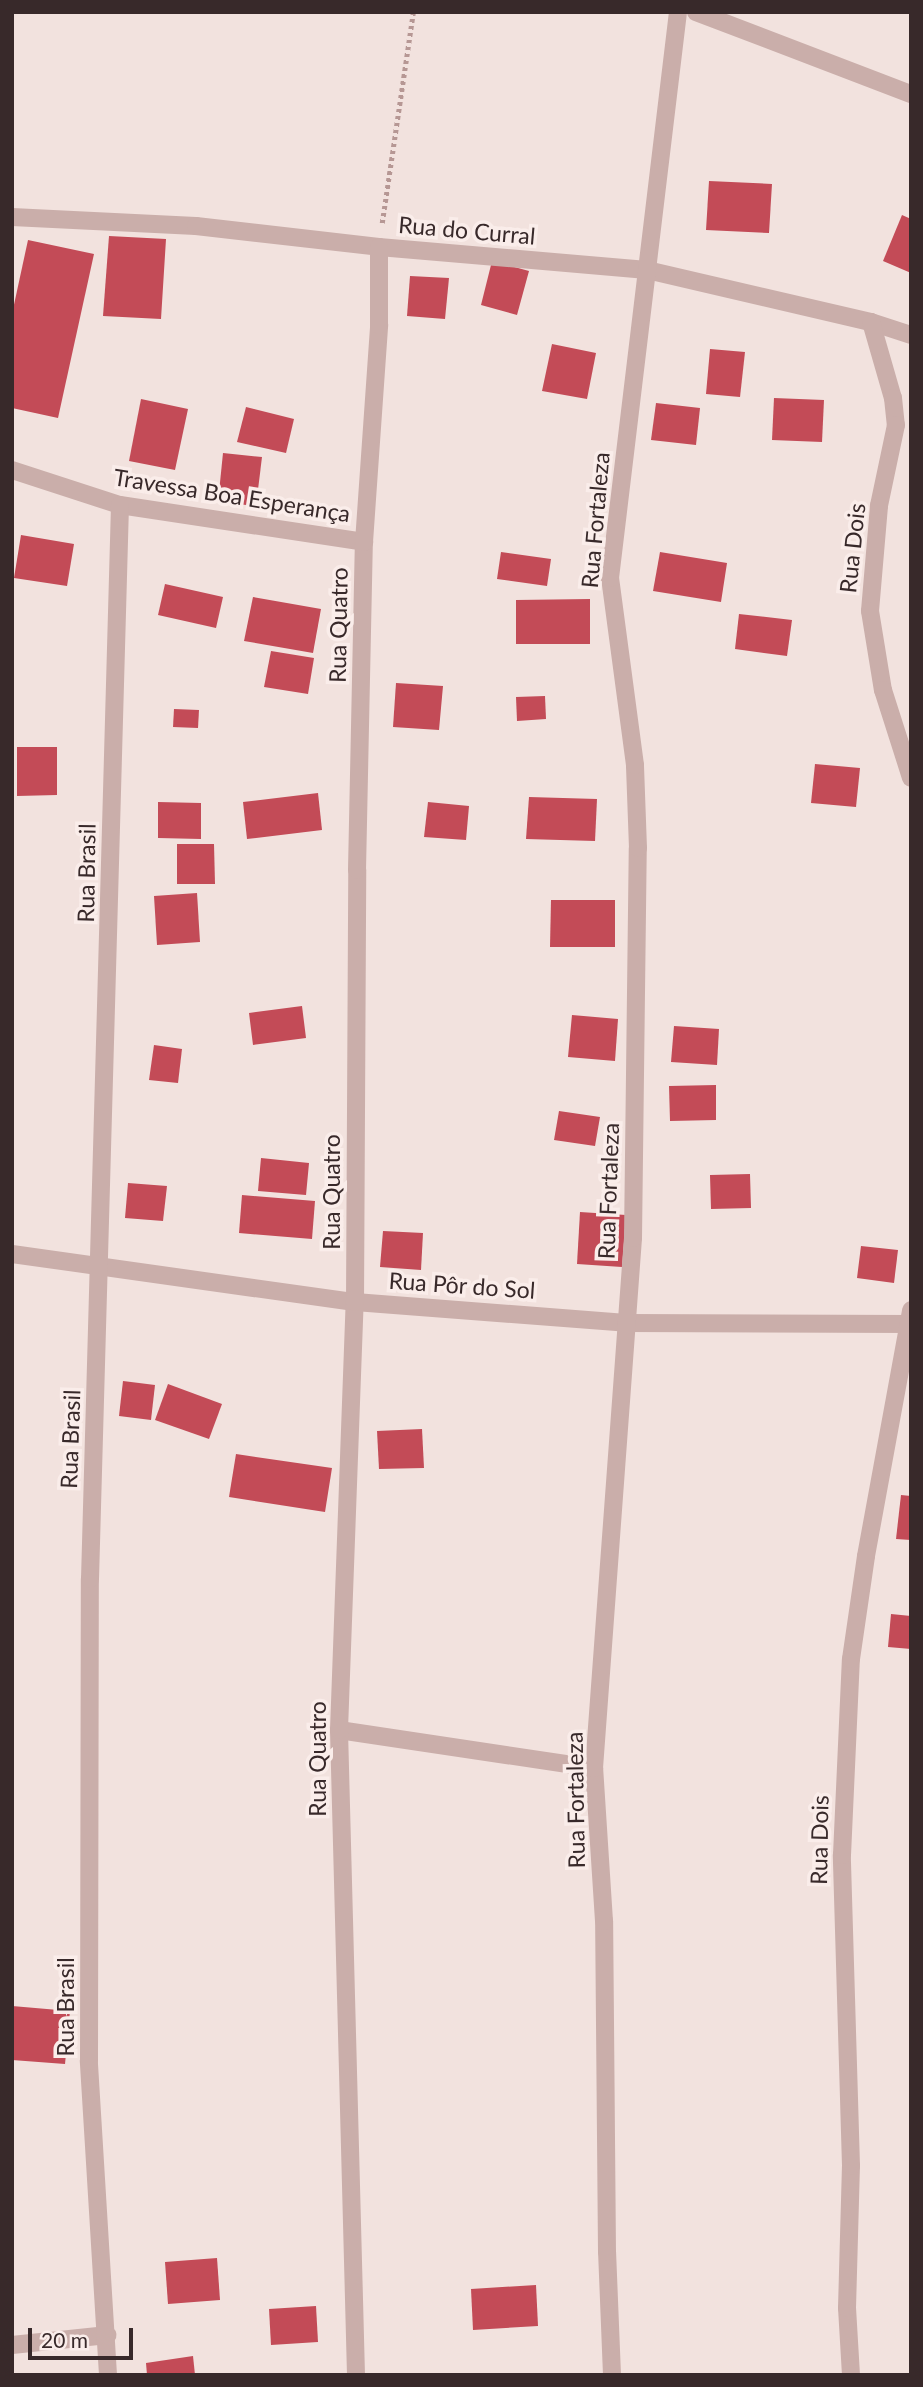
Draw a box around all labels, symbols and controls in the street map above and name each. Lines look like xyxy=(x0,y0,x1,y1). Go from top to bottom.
street label: Rua do Curral xyxy=(397,210,537,250)
street label: Rua Fortaleza xyxy=(575,451,615,589)
street label: Travessa Boa Esperança xyxy=(112,463,352,527)
street label: Rua Dois xyxy=(834,502,870,594)
street label: Rua Quatro xyxy=(323,567,353,683)
street label: Rua Brasil xyxy=(71,823,101,923)
street label: Rua Fortaleza xyxy=(592,1122,624,1260)
street label: Rua Quatro xyxy=(317,1134,345,1250)
street label: Rua Pôr do Sol xyxy=(388,1266,536,1304)
street label: Rua Brasil xyxy=(54,1389,86,1489)
street label: Rua Quatro xyxy=(303,1701,331,1817)
street label: Rua Fortaleza xyxy=(560,1731,590,1869)
street label: Rua Dois xyxy=(804,1795,834,1885)
street label: Rua Brasil xyxy=(51,1957,79,2057)
scale bar xyxy=(32,2314,136,2358)
text: 20 m xyxy=(41,2327,88,2352)

